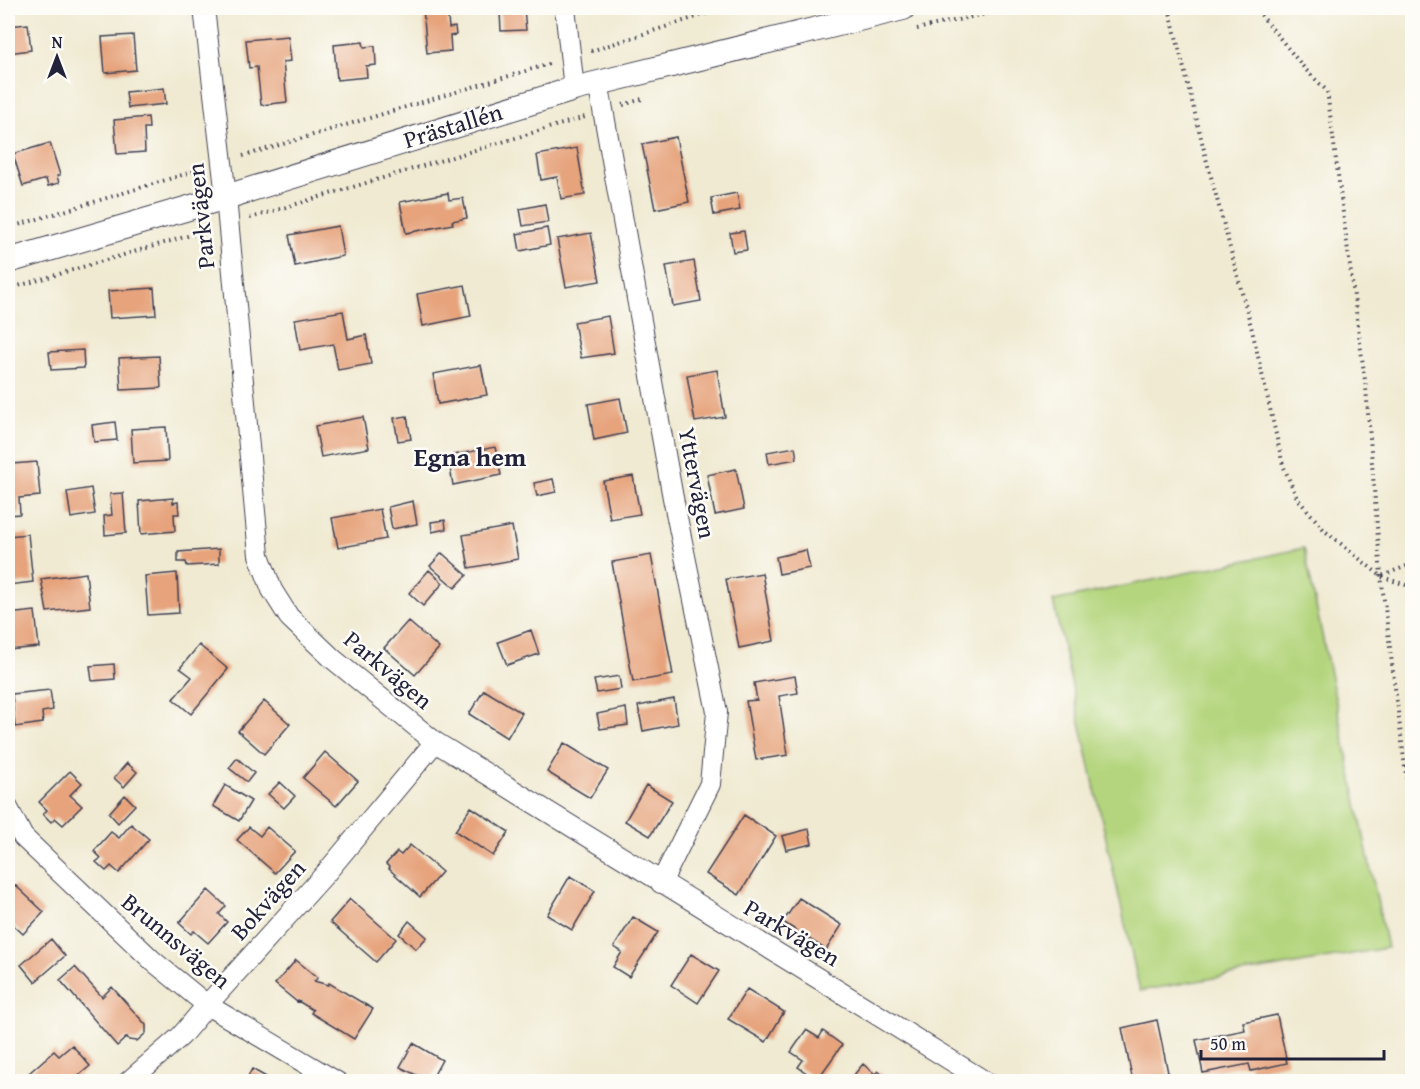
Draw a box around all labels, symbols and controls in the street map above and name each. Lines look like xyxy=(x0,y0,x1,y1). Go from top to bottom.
north arrow xyxy=(27,27,87,87)
text: N xyxy=(52,30,63,54)
street label: Prästallén xyxy=(399,94,507,157)
street label: Parkvägen xyxy=(177,161,223,271)
street label: Yttervägen xyxy=(670,424,725,542)
district label: Egna hem xyxy=(414,437,527,476)
street label: Parkvägen xyxy=(336,622,441,718)
street label: Bokvägen xyxy=(222,851,314,948)
street label: Brunnsvägen xyxy=(114,884,239,997)
street label: Parkvägen xyxy=(738,890,847,975)
scale bar xyxy=(1201,1023,1384,1061)
text: 50 m xyxy=(1210,1030,1246,1057)

